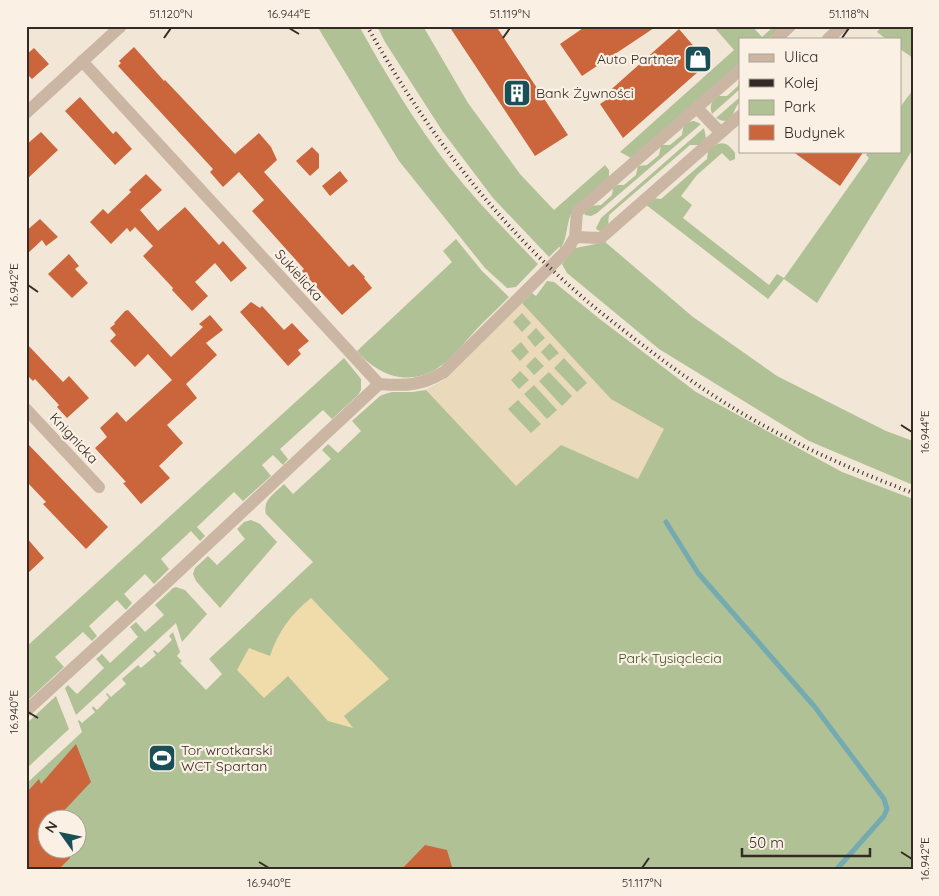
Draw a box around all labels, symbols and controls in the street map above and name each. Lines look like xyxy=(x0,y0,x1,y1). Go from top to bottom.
text: 51.120°N xyxy=(149,6,193,21)
text: 16.944°E xyxy=(267,6,311,21)
text: 51.119°N xyxy=(490,6,530,21)
text: 51.118°N xyxy=(829,6,869,21)
legend xyxy=(739,38,902,152)
shop icon: Auto Partner xyxy=(683,44,713,74)
text: Ulica xyxy=(784,47,818,66)
place label: Auto Partner xyxy=(597,50,680,68)
text: Kolej xyxy=(784,73,819,92)
building icon: Bank Żywności xyxy=(502,78,532,108)
place label: Bank Żywności xyxy=(536,84,634,102)
text: Park xyxy=(784,97,816,116)
text: Budynek xyxy=(784,123,845,142)
street label: Sukielicka xyxy=(271,245,327,305)
text: 16.942°E xyxy=(6,263,21,307)
street label: Knignicka xyxy=(46,409,102,467)
text: 16.944°E xyxy=(917,410,932,454)
park label: Park Tysiąclecia xyxy=(618,649,722,667)
text: 16.940°E xyxy=(6,690,21,734)
place label: Tor wrotkarski WCT Spartan xyxy=(181,741,273,775)
sports icon: Tor wrotkarski WCT Spartan xyxy=(147,743,177,773)
north arrow xyxy=(38,808,88,858)
text: N xyxy=(41,818,61,836)
scale bar xyxy=(742,826,869,858)
text: 50 m xyxy=(749,833,784,852)
text: 16.942°E xyxy=(917,837,932,881)
text: 16.940°E xyxy=(247,875,291,890)
text: 51.117°N xyxy=(622,875,662,890)

